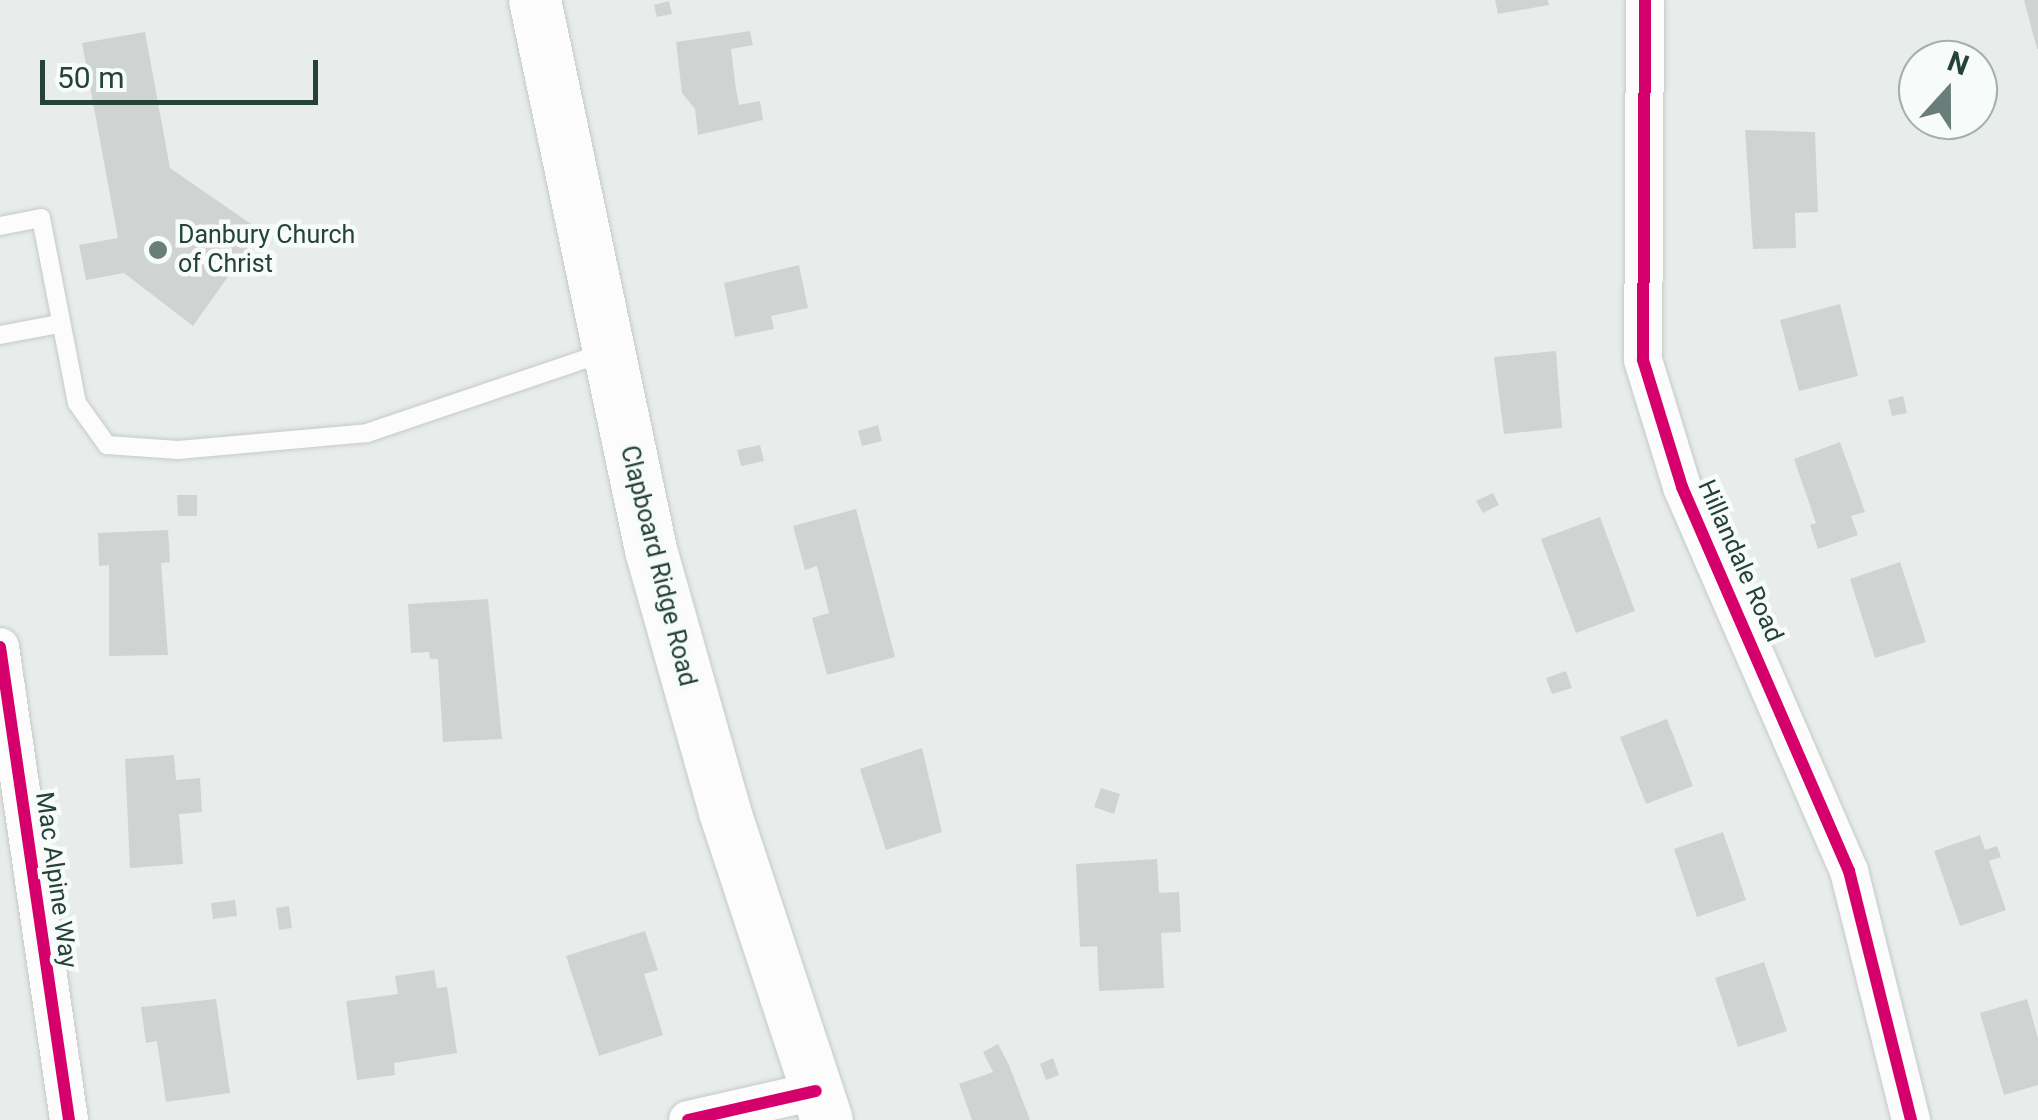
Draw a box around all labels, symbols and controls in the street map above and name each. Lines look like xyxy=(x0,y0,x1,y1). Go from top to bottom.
scale bar xyxy=(45,40,322,102)
north arrow xyxy=(1898,40,1998,140)
text: N xyxy=(1943,44,1973,82)
text: 50 m xyxy=(57,60,124,95)
place label: Danbury Church of Christ xyxy=(178,221,355,280)
marker: Danbury Church of Christ xyxy=(147,239,169,261)
street label: Clapboard Ridge Road xyxy=(614,443,702,689)
street label: Hillandale Road xyxy=(1691,475,1789,647)
street label: Mac Alpine Way xyxy=(29,790,83,970)

